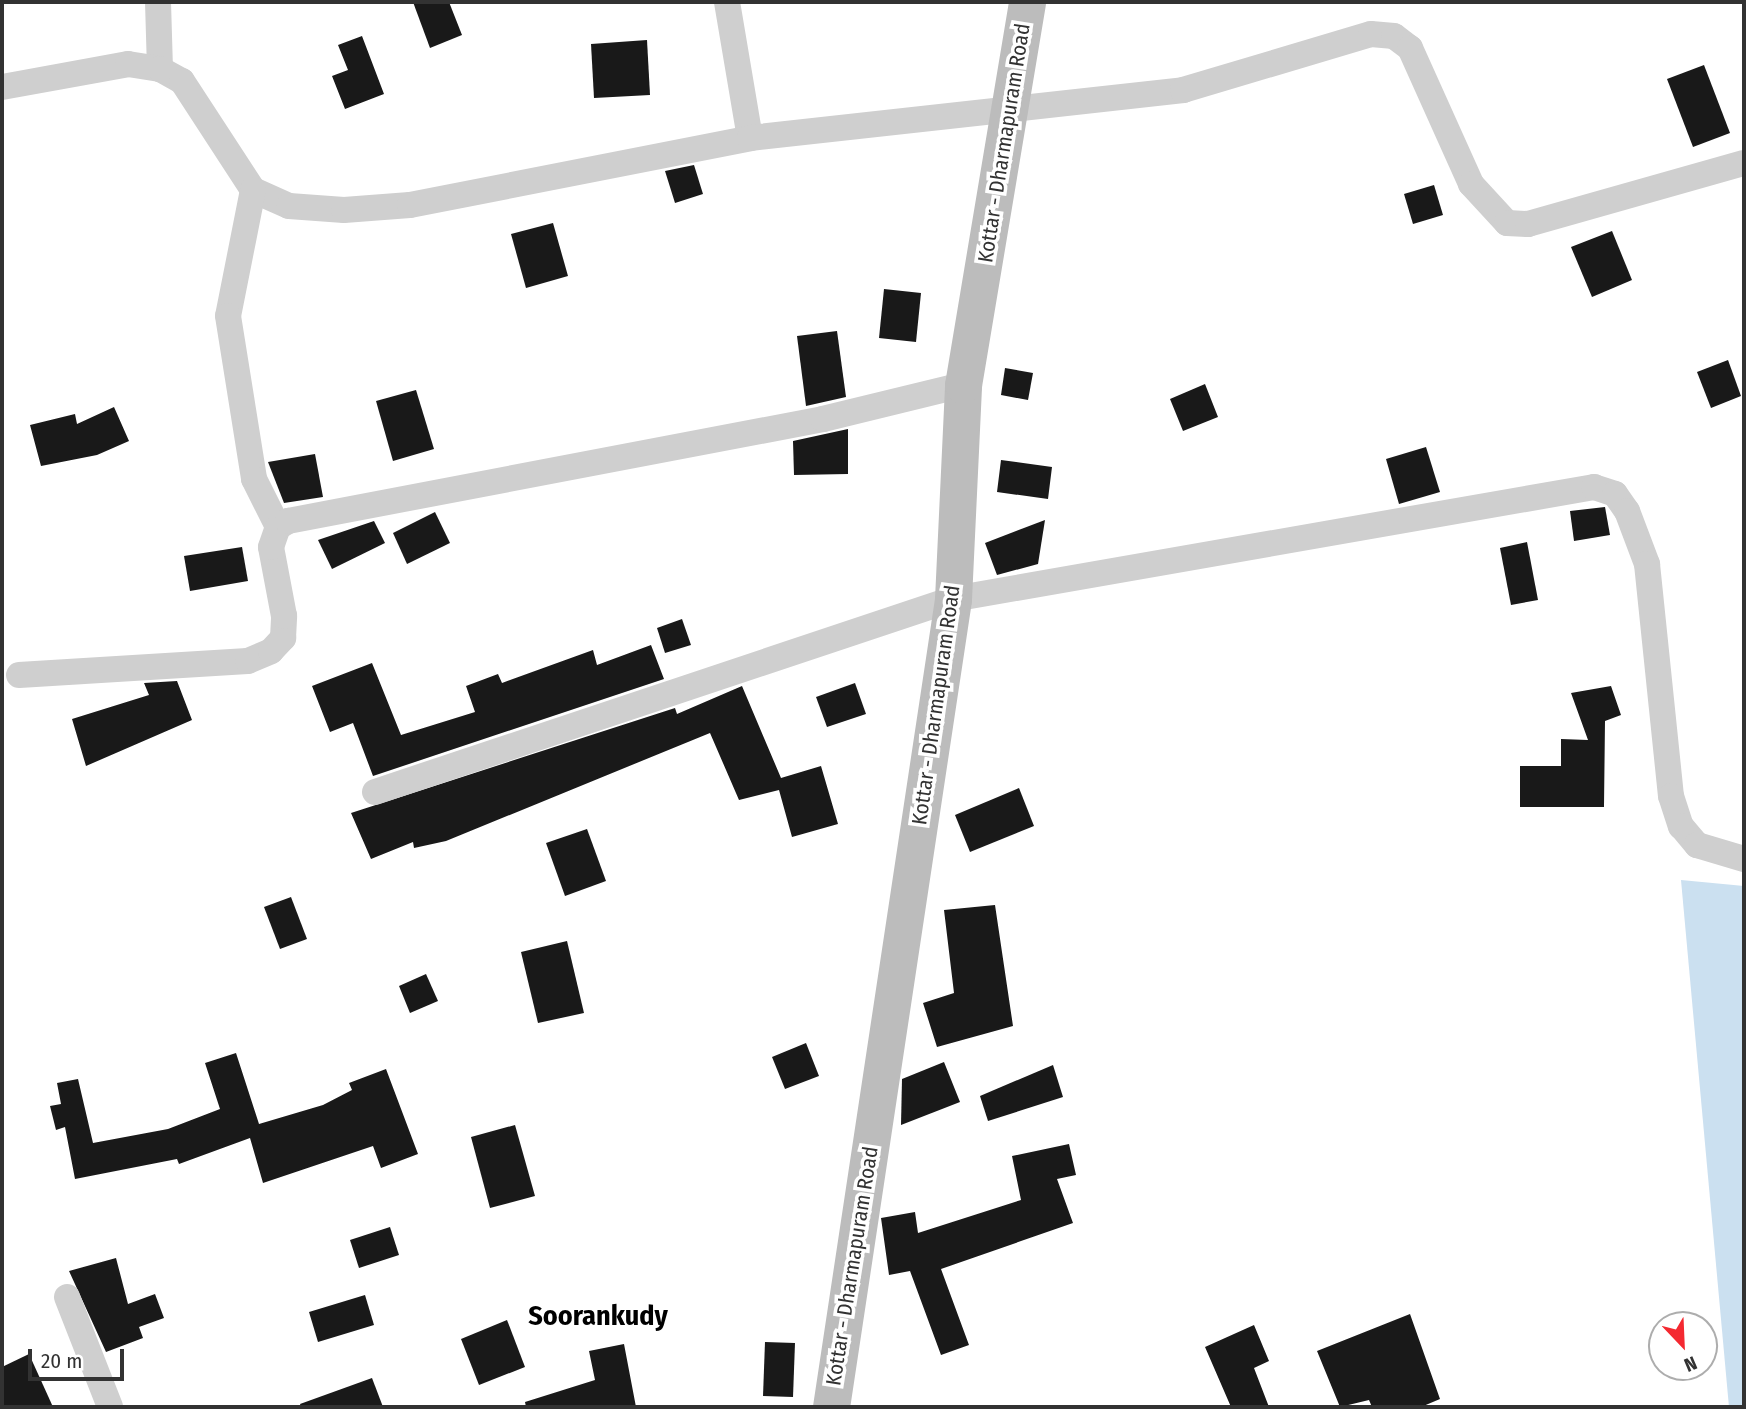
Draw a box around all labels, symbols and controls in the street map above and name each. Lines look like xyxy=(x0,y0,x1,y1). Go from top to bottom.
street label: Kottar - Dharmapuram Road xyxy=(973,22,1035,264)
street label: Kottar - Dharmapuram Road xyxy=(907,584,965,826)
street label: Kottar - Dharmapuram Road xyxy=(821,1145,883,1387)
district label: Soorankudy xyxy=(528,1299,668,1333)
north arrow xyxy=(1648,1311,1718,1381)
scale bar xyxy=(32,1336,128,1380)
text: 20 m xyxy=(41,1348,82,1374)
text: N xyxy=(1681,1351,1700,1377)

